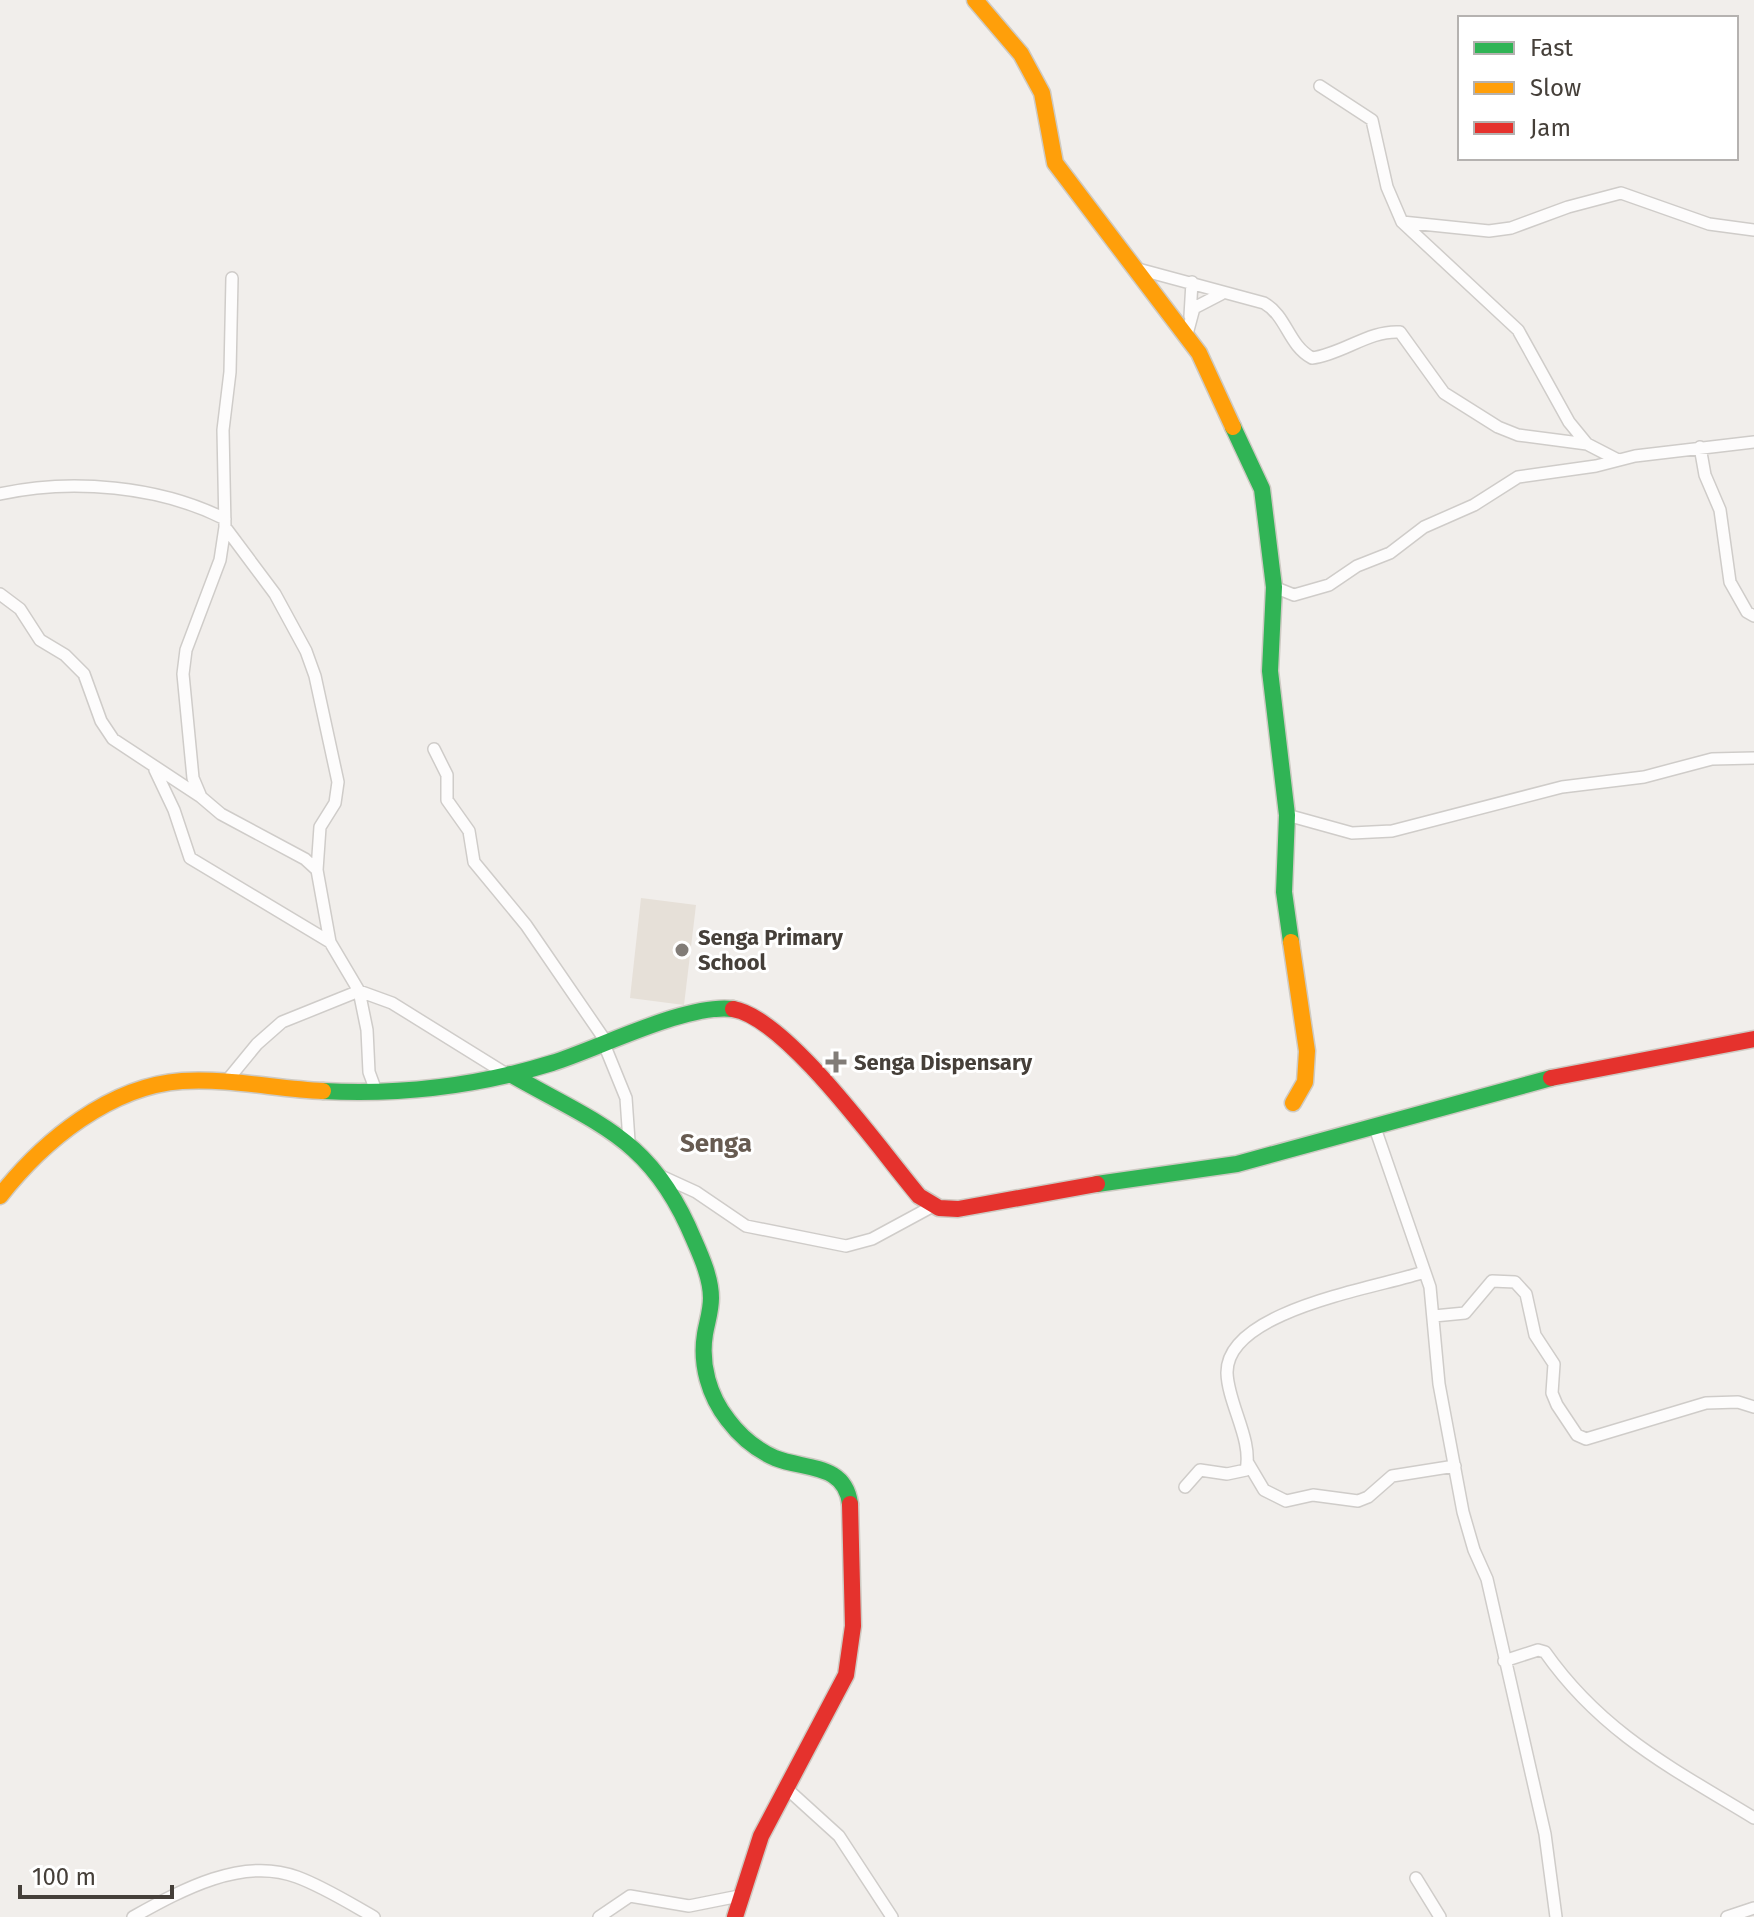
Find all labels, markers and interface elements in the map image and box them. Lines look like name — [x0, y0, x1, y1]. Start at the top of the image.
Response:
legend — [1458, 16, 1738, 160]
text: Fast — [1530, 34, 1573, 62]
text: Slow — [1530, 74, 1581, 102]
text: Jam — [1530, 114, 1571, 142]
place label: Senga Primary School — [698, 924, 844, 976]
marker: Senga Primary School — [673, 941, 691, 959]
place label: Senga Dispensary — [854, 1049, 1033, 1076]
marker: Senga Dispensary — [825, 1051, 847, 1073]
district label: Senga — [680, 1128, 752, 1159]
scale bar — [20, 1849, 172, 1899]
text: 100 m — [32, 1863, 96, 1891]

